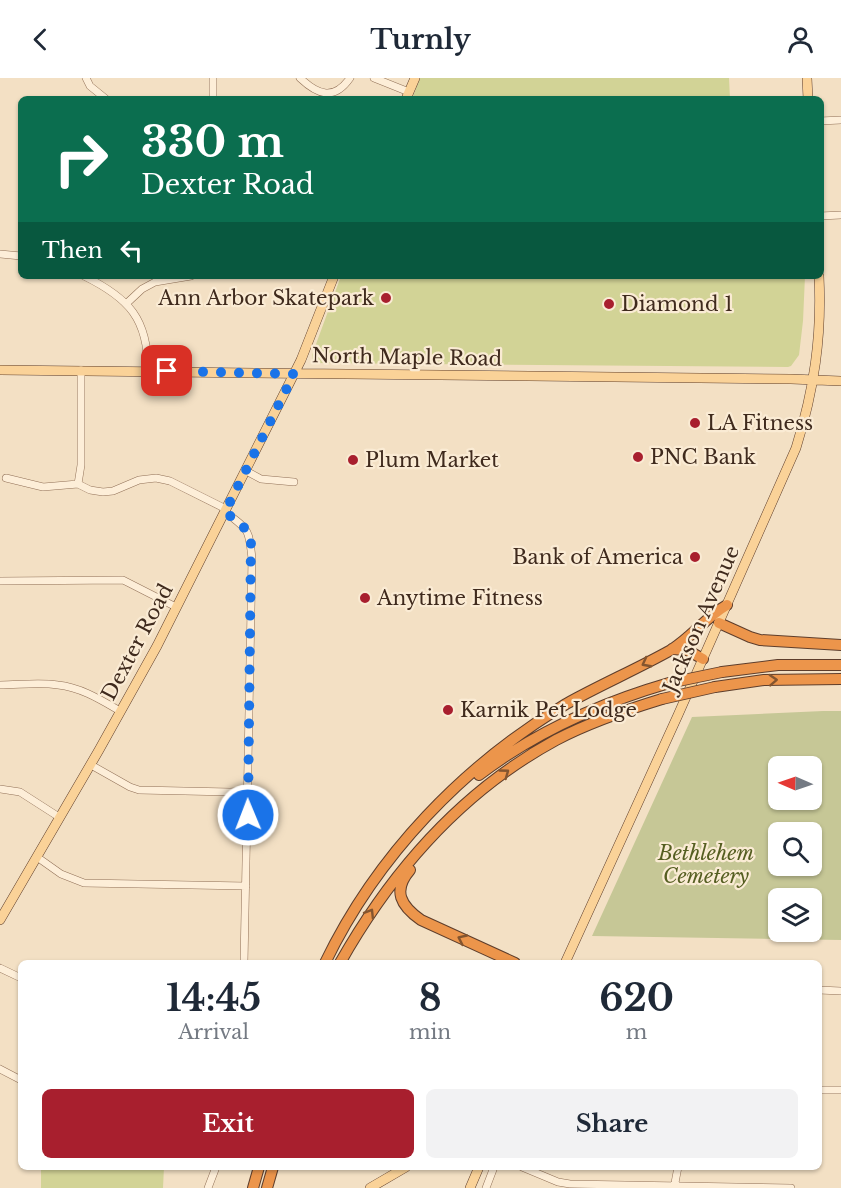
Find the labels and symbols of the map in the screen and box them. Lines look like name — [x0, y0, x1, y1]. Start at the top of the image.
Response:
place label: Ann Arbor Skatepark — [157, 286, 375, 310]
marker: Ann Arbor Skatepark — [379, 291, 393, 305]
place label: Diamond 1 — [621, 292, 733, 316]
marker: Diamond 1 — [602, 297, 616, 311]
street label: North Maple Road — [312, 343, 502, 371]
pin — [141, 345, 192, 396]
place label: LA Fitness — [707, 411, 813, 435]
marker: LA Fitness — [688, 416, 702, 430]
place label: PNC Bank — [650, 445, 757, 469]
place label: Plum Market — [365, 448, 499, 472]
marker: PNC Bank — [631, 450, 645, 464]
marker: Plum Market — [346, 453, 360, 467]
street label: Jackson Avenue — [657, 542, 744, 699]
place label: Bank of America — [512, 545, 684, 569]
marker: Bank of America — [688, 550, 702, 564]
street label: Dexter Road — [96, 580, 178, 704]
place label: Anytime Fitness — [376, 586, 543, 610]
marker: Anytime Fitness — [358, 591, 372, 605]
one-way arrow — [642, 656, 653, 667]
one-way arrow — [769, 673, 778, 686]
place label: Karnik Pet Lodge — [460, 698, 637, 722]
marker: Karnik Pet Lodge — [441, 703, 455, 717]
north arrow — [768, 756, 822, 810]
one-way arrow — [498, 769, 509, 780]
position arrow — [216, 783, 280, 847]
park label: Bethlehem Cemetery — [657, 841, 754, 888]
one-way arrow — [363, 909, 375, 919]
one-way arrow — [457, 934, 468, 946]

